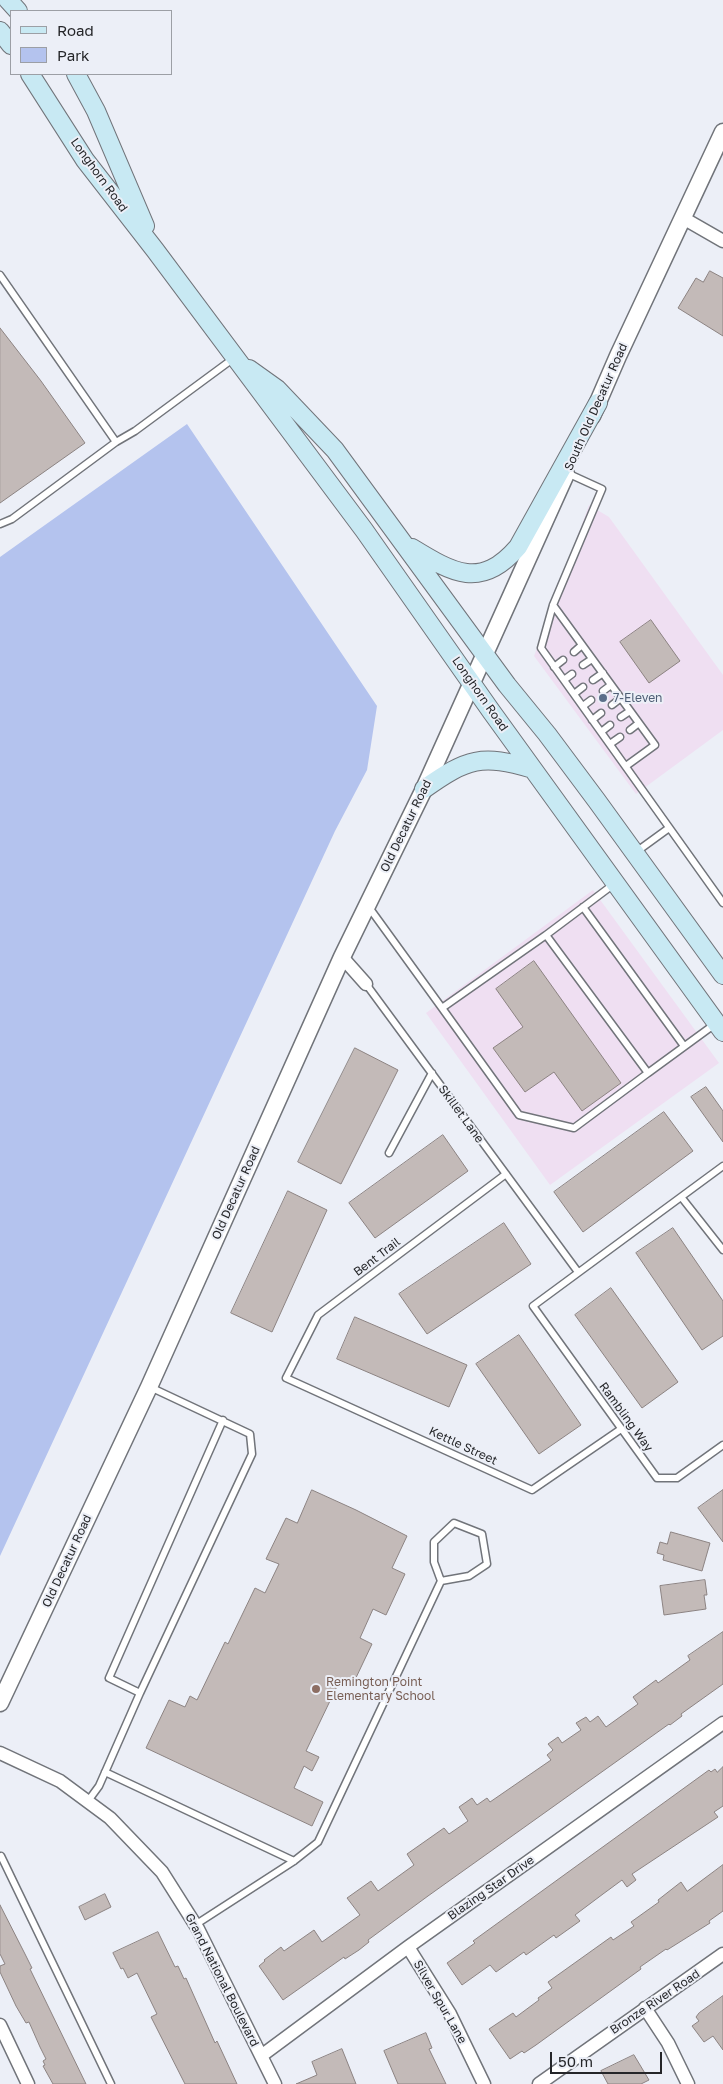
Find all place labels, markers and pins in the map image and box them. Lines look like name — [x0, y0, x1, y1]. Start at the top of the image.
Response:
place label: 7-Eleven — [613, 691, 662, 705]
marker: 7-Eleven — [597, 692, 609, 704]
place label: Remington Point Elementary School — [326, 1675, 435, 1703]
marker: Remington Point Elementary School — [310, 1683, 322, 1695]

